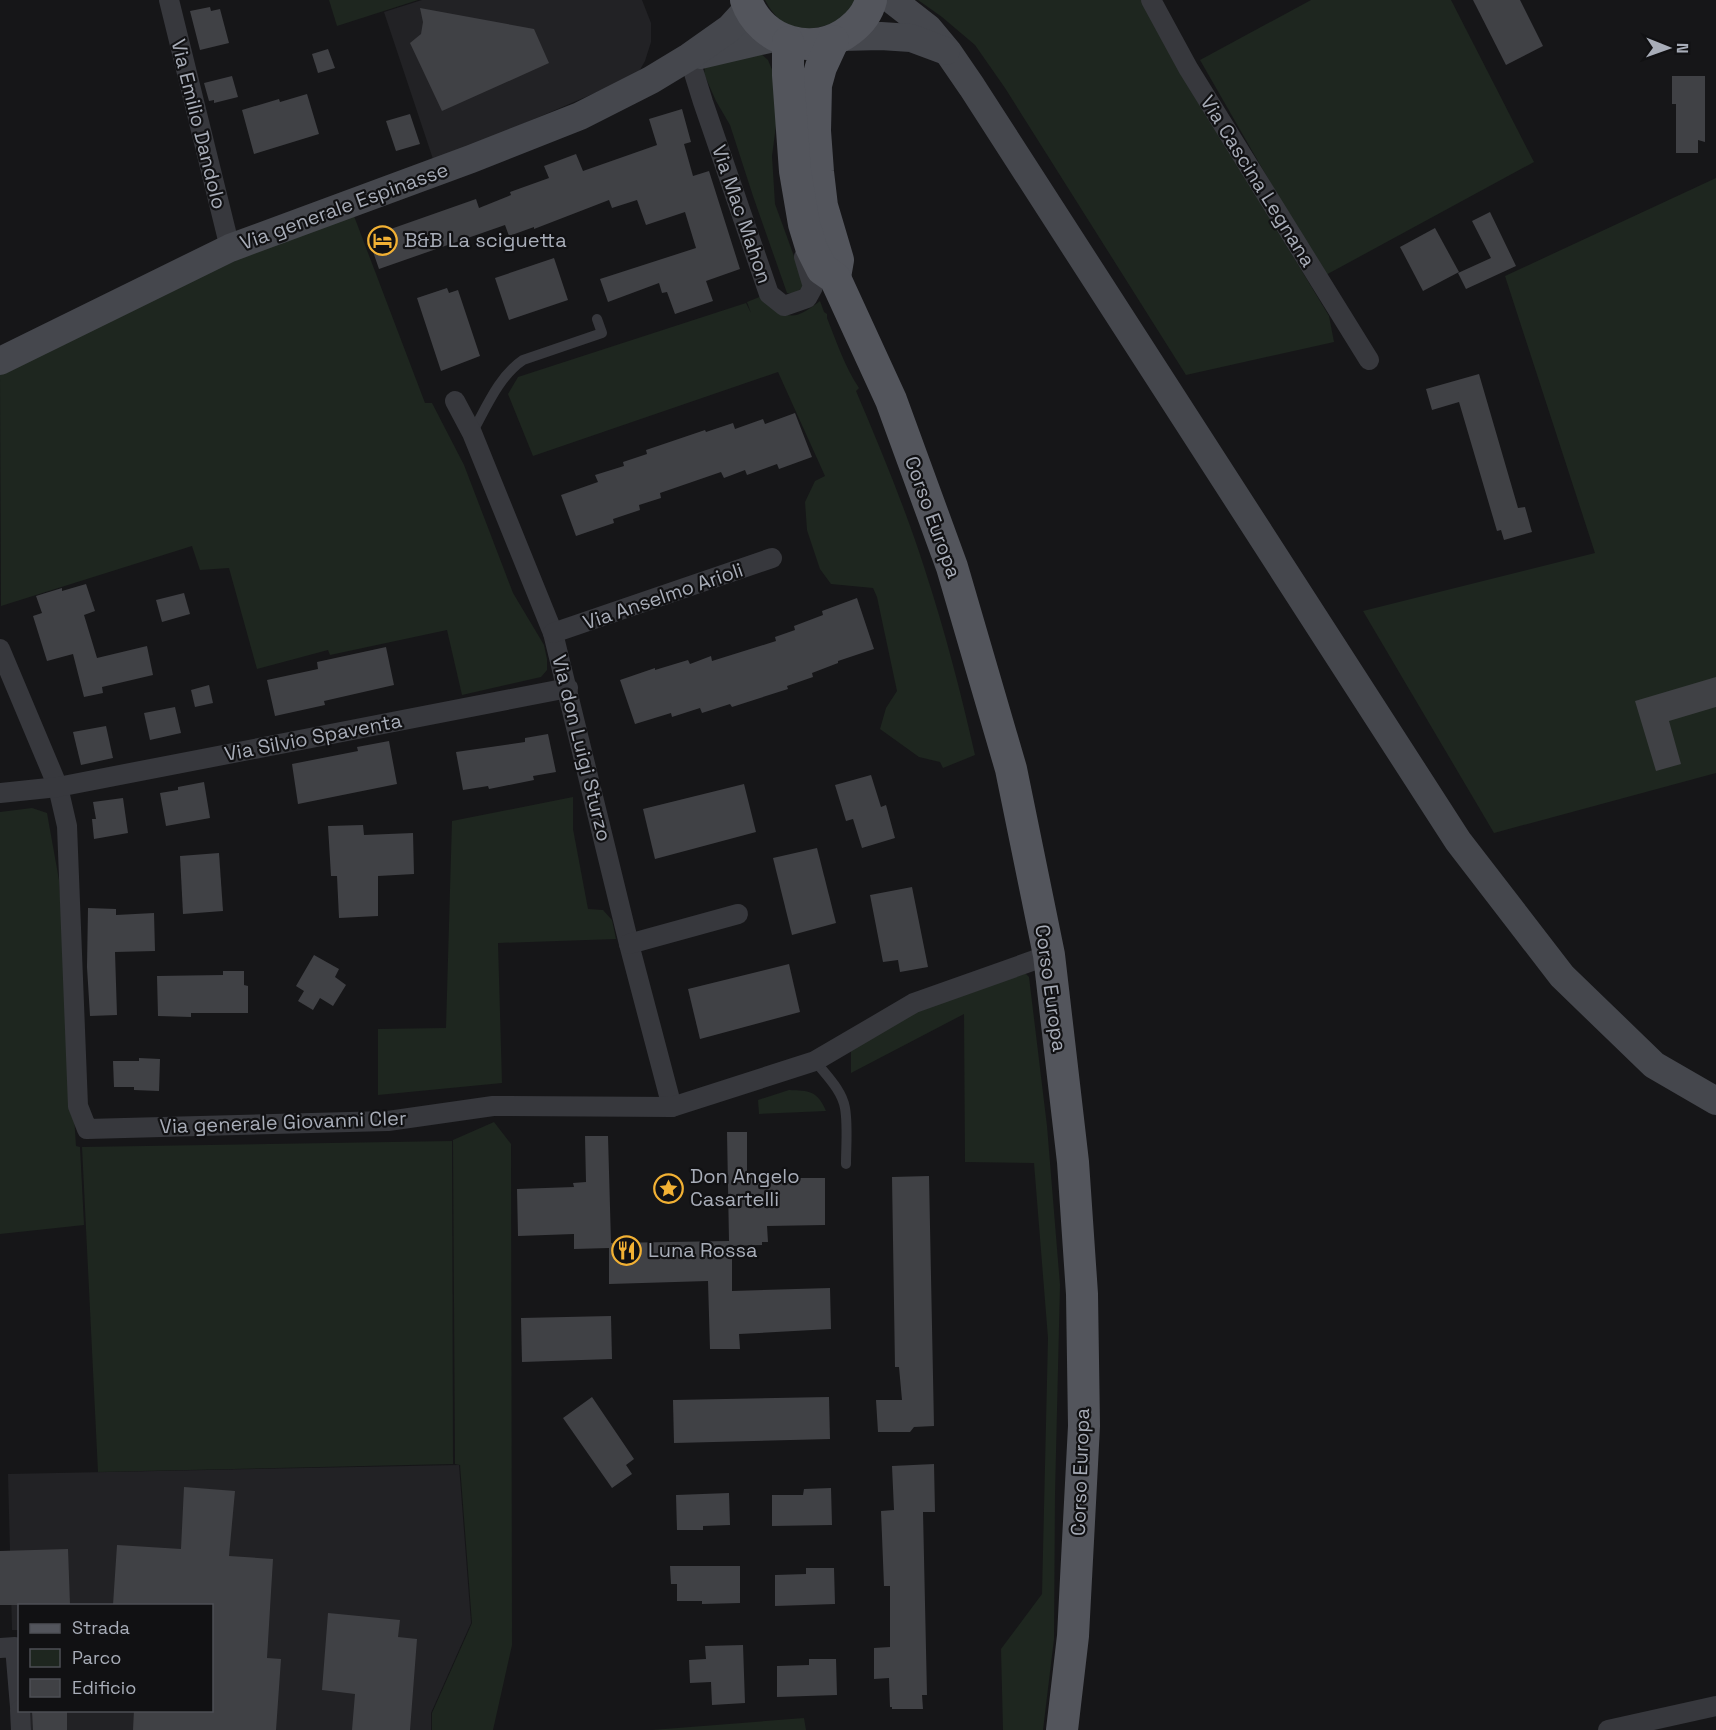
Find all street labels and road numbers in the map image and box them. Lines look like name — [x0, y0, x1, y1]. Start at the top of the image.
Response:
street label: Via Emilio Dandolo — [165, 36, 233, 212]
street label: Via Cascina Legnana — [1195, 90, 1321, 272]
street label: Via Mac Mahon — [706, 141, 778, 287]
street label: Via generale Espinasse — [236, 156, 452, 256]
street label: Corso Europa — [899, 452, 967, 582]
street label: Via Anselmo Arioli — [580, 556, 746, 636]
street label: Via don Luigi Sturzo — [546, 652, 618, 844]
street label: Via Silvio Spaventa — [222, 707, 404, 767]
street label: Corso Europa — [1029, 923, 1073, 1053]
street label: Via generale Giovanni Cler — [159, 1105, 407, 1139]
street label: Corso Europa — [1065, 1408, 1095, 1536]

